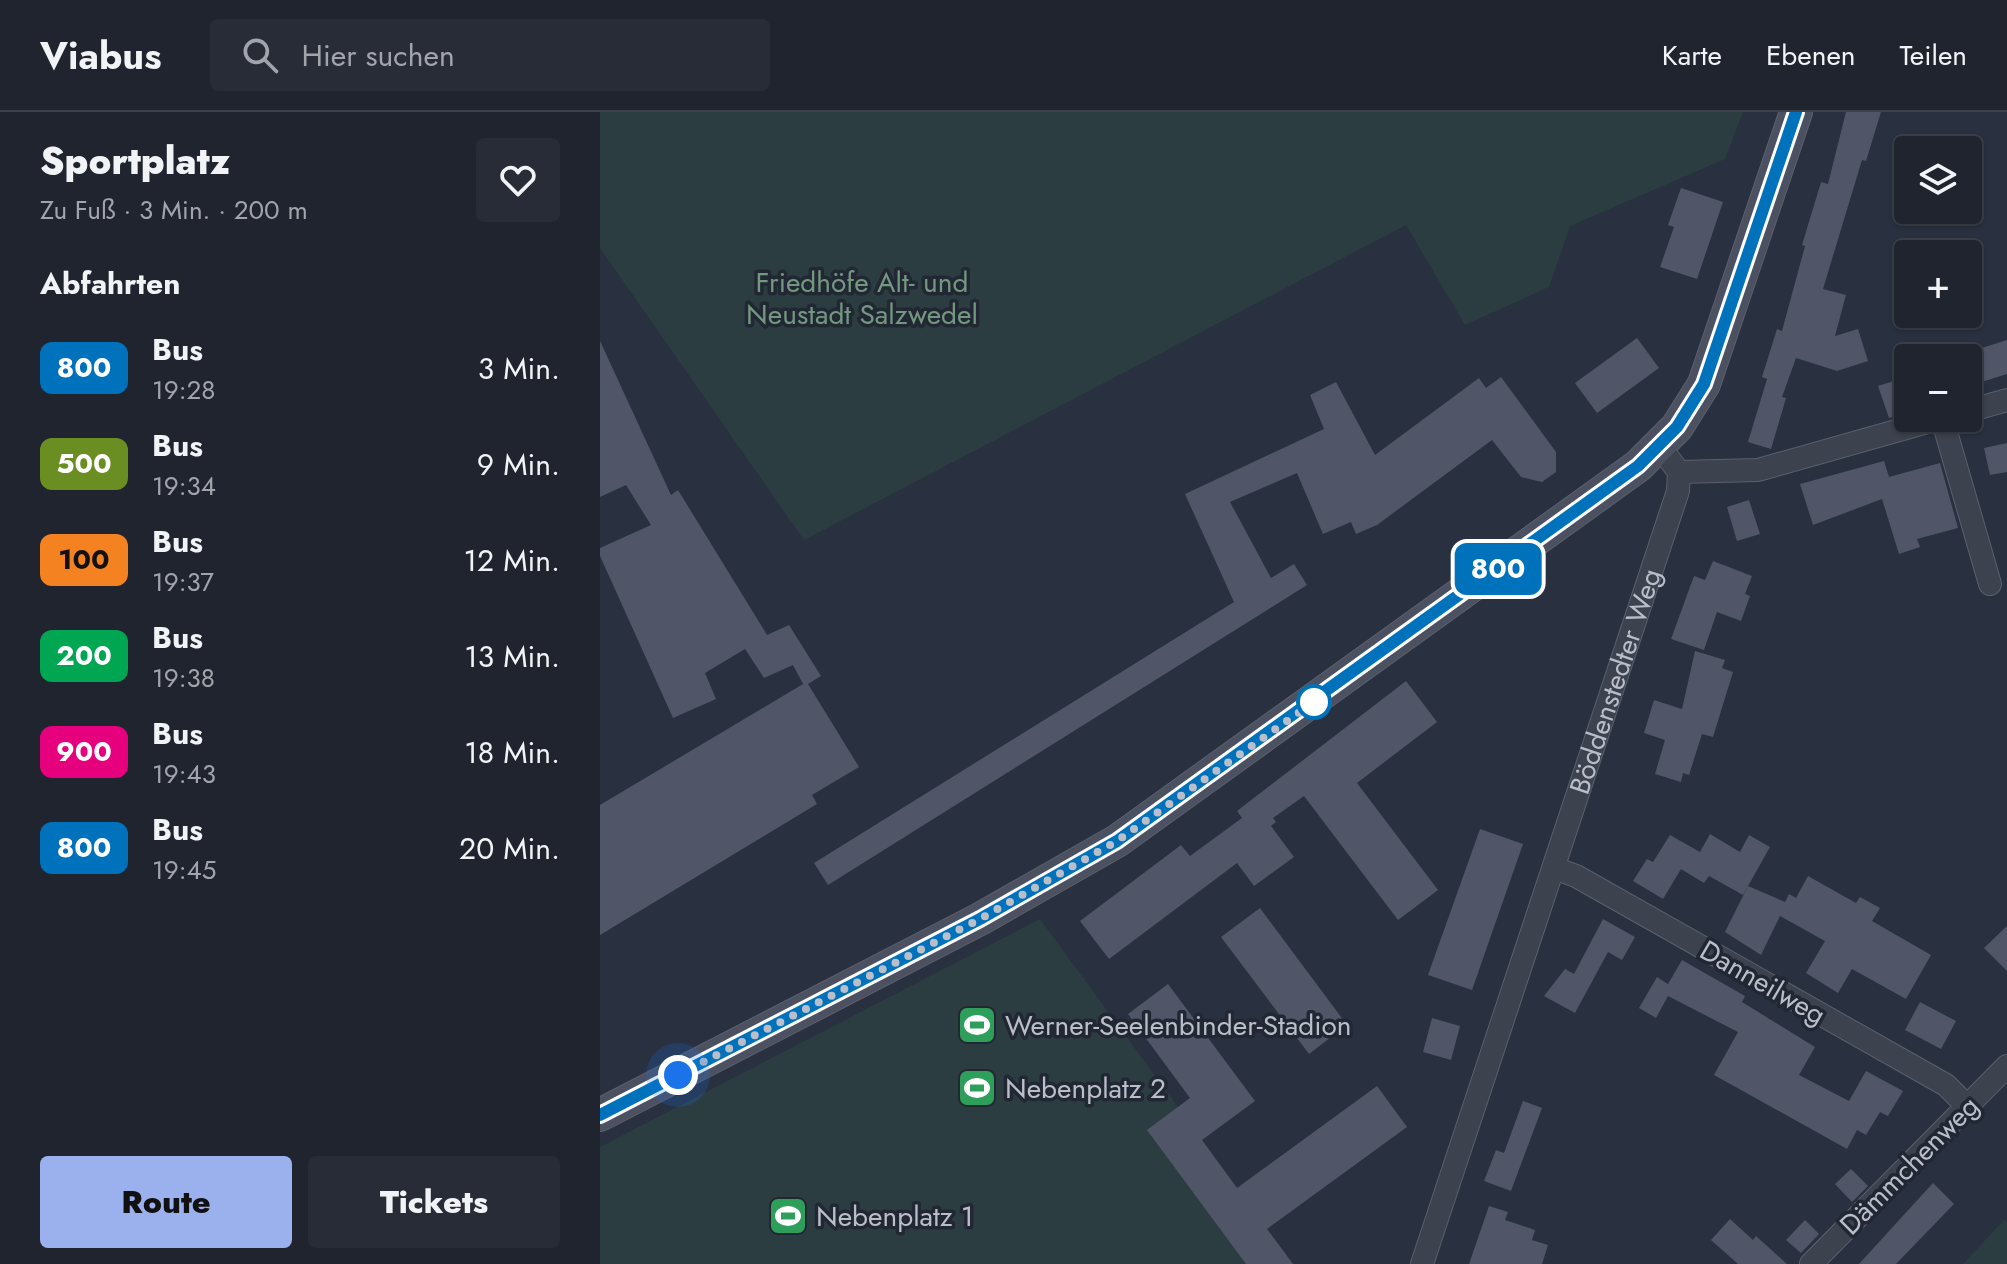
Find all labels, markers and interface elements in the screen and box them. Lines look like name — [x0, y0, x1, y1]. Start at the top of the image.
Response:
search box — [210, 19, 770, 91]
text: Viabus — [40, 28, 162, 83]
icon: search — [238, 33, 282, 77]
text: Hier suchen — [302, 34, 455, 77]
text: Karte — [1662, 35, 1722, 76]
text: Ebenen — [1766, 35, 1856, 76]
text: Teilen — [1900, 35, 1967, 76]
text: Sportplatz — [40, 133, 230, 188]
map controls — [1894, 136, 1982, 432]
button: layers — [1894, 136, 1982, 224]
button: heart — [476, 138, 560, 222]
text: Zu Fuß · 3 Min. · 200 m — [40, 191, 308, 229]
button: + — [1894, 240, 1982, 328]
text: Abfahrten — [40, 262, 180, 305]
park label: Friedhöfe Alt- und Neustadt Salzwedel — [746, 262, 978, 335]
text: Bus — [152, 328, 203, 371]
button: − — [1894, 344, 1982, 432]
text: 800 — [57, 347, 111, 388]
text: 3 Min. — [478, 347, 560, 390]
text: 19:28 — [152, 371, 215, 409]
text: Bus — [152, 424, 203, 467]
text: 500 — [56, 443, 112, 484]
text: 9 Min. — [477, 443, 560, 486]
text: 19:34 — [152, 467, 216, 505]
text: Bus — [152, 520, 203, 563]
text: 100 — [58, 539, 110, 580]
text: 12 Min. — [464, 539, 560, 582]
line badge: 800 — [1452, 543, 1544, 595]
text: 800 — [1471, 548, 1525, 589]
text: 19:37 — [152, 563, 214, 601]
street label: Böddenstedter Weg — [1559, 563, 1672, 799]
text: Bus — [152, 616, 203, 659]
text: 200 — [56, 635, 112, 676]
text: 13 Min. — [464, 635, 560, 678]
text: 19:38 — [152, 659, 215, 697]
unlabelled marker — [1297, 685, 1331, 719]
text: Bus — [152, 712, 203, 755]
text: 900 — [56, 731, 112, 772]
text: 18 Min. — [464, 731, 560, 774]
text: 19:43 — [152, 755, 216, 793]
text: Bus — [152, 808, 203, 851]
text: 800 — [57, 827, 111, 868]
text: 20 Min. — [459, 827, 560, 870]
text: 19:45 — [152, 851, 216, 889]
street label: Danneilweg — [1692, 930, 1833, 1035]
sports icon: Werner-Seelenbinder-Stadion — [956, 1004, 998, 1046]
place label: Werner-Seelenbinder-Stadion — [1005, 1005, 1351, 1046]
your location — [658, 1055, 698, 1095]
sports icon: Nebenplatz 2 — [956, 1067, 998, 1109]
place label: Nebenplatz 2 — [1005, 1068, 1166, 1109]
street label: Dämmchenweg — [1830, 1086, 1988, 1244]
button: Route — [40, 1156, 292, 1248]
button: Tickets — [308, 1156, 560, 1248]
sports icon: Nebenplatz 1 — [767, 1195, 809, 1237]
place label: Nebenplatz 1 — [816, 1196, 974, 1237]

